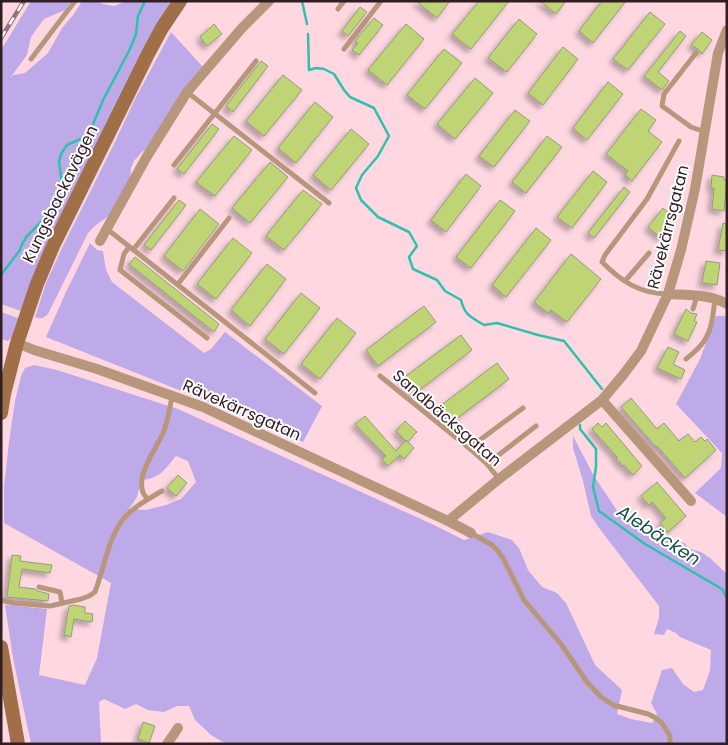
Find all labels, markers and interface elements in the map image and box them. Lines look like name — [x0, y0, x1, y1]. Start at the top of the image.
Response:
street label: Kungsbackavägen — [17, 121, 103, 267]
street label: Rävekärrsgatan — [641, 162, 695, 292]
street label: Sandbäcksgatan — [387, 364, 507, 472]
street label: Rävekärrsgatan — [179, 374, 305, 446]
water label: Alebäcken — [612, 498, 706, 571]

